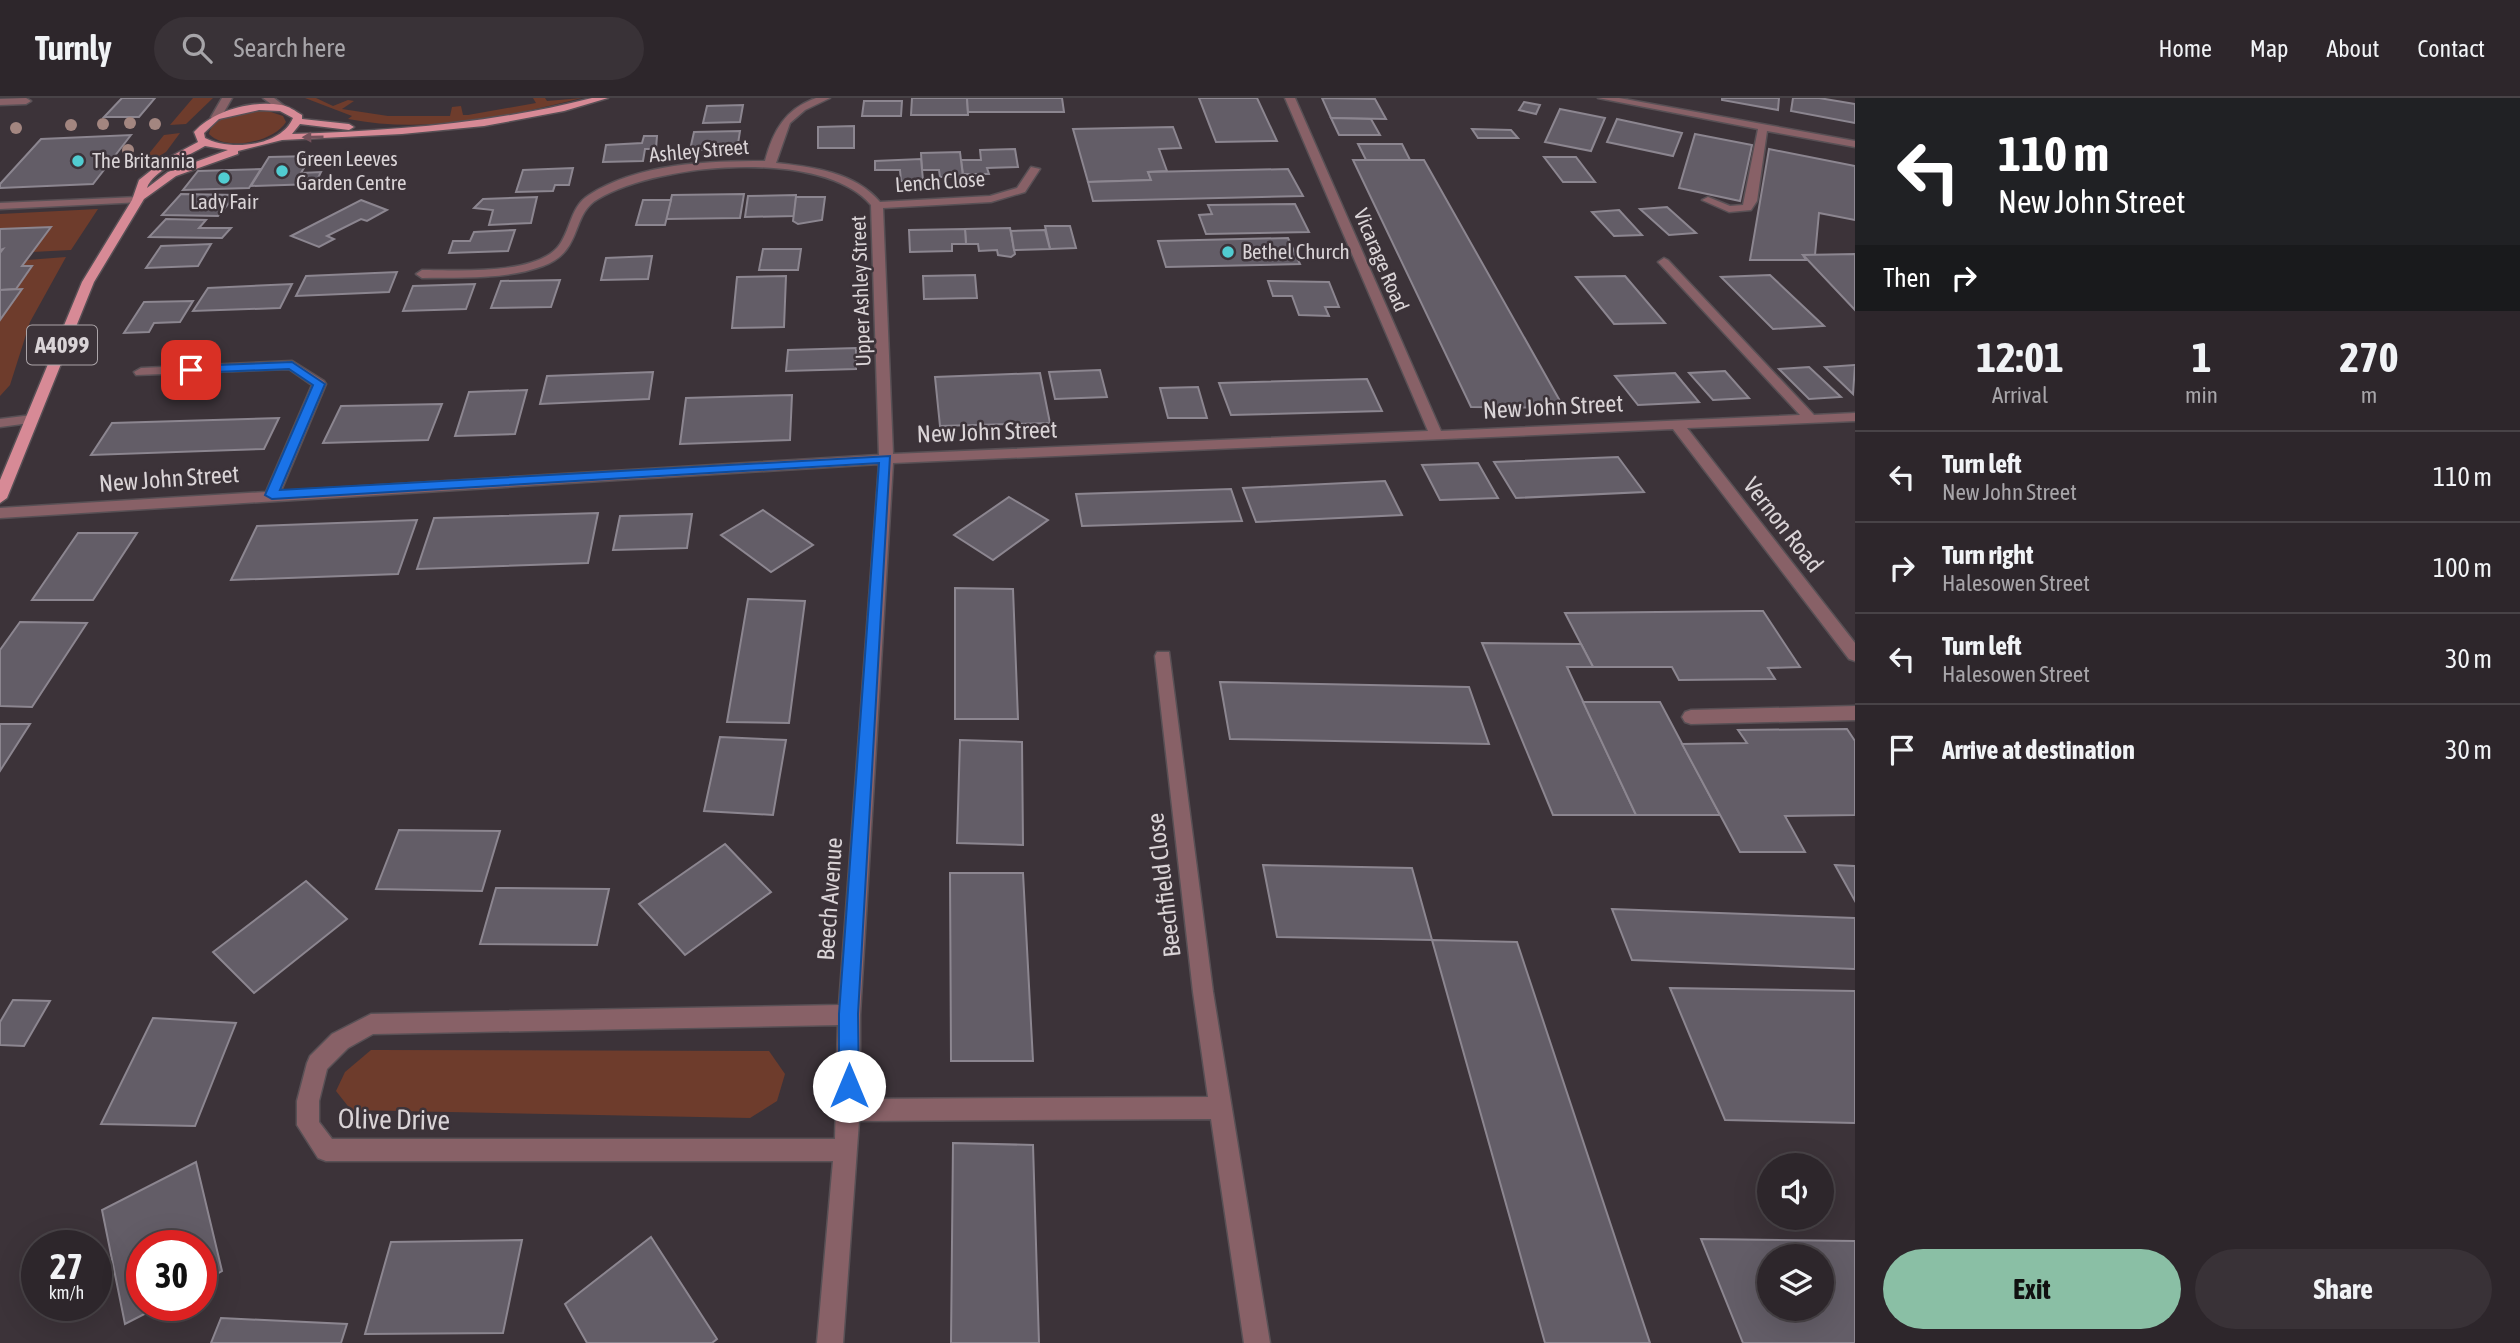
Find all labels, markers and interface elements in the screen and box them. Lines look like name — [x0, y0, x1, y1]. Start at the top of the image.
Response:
search box — [154, 17, 644, 80]
text: Turnly — [35, 29, 112, 67]
icon: search — [178, 29, 216, 67]
text: Search here — [234, 33, 346, 63]
text: Home — [2158, 35, 2212, 62]
text: Map — [2250, 35, 2288, 62]
text: About — [2326, 35, 2379, 62]
text: Contact — [2417, 35, 2485, 62]
text: 110 m — [1998, 125, 2109, 181]
icon: left — [1883, 126, 1974, 217]
one-way arrow — [302, 131, 324, 143]
street label: Ashley Street — [648, 134, 750, 166]
place label: Green Leeves Garden Centre — [296, 146, 407, 194]
place label: The Britannia — [92, 148, 195, 172]
marker: The Britannia — [70, 153, 86, 169]
marker: Green Leeves Garden Centre — [274, 163, 290, 179]
street label: Lench Close — [894, 166, 986, 196]
marker: Lady Fair — [216, 170, 232, 186]
text: New John Street — [1998, 183, 2186, 220]
place label: Lady Fair — [190, 189, 259, 213]
street label: Vicarage Road — [1350, 205, 1414, 315]
street label: Upper Ashley Street — [845, 215, 875, 367]
place label: Bethel Church — [1242, 239, 1350, 263]
marker: Bethel Church — [1220, 244, 1236, 260]
icon: right — [1945, 259, 1983, 297]
text: Then — [1883, 263, 1931, 293]
road number: A4099 — [27, 326, 97, 364]
text: 12:01 — [1976, 333, 2064, 381]
text: 1 — [2192, 333, 2211, 381]
text: 270 — [2339, 333, 2399, 381]
pin — [161, 340, 221, 400]
icon: arrive — [172, 351, 210, 389]
text: Arrival — [1992, 382, 2048, 408]
text: min — [2185, 382, 2218, 408]
text: m — [2361, 382, 2377, 408]
street label: New John Street — [1482, 389, 1624, 424]
street label: New John Street — [916, 416, 1058, 447]
text: Turn left — [1942, 449, 2022, 479]
icon: left — [1883, 458, 1921, 496]
street label: New John Street — [98, 460, 240, 497]
text: 110 m — [2433, 462, 2492, 492]
street label: Vernon Road — [1738, 472, 1829, 577]
text: New John Street — [1942, 479, 2077, 505]
text: Turn right — [1942, 540, 2033, 570]
icon: right — [1883, 549, 1921, 587]
text: 100 m — [2433, 553, 2492, 583]
text: Halesowen Street — [1942, 570, 2090, 596]
text: Turn left — [1942, 631, 2022, 661]
icon: left — [1883, 640, 1921, 678]
text: 30 m — [2445, 644, 2492, 674]
text: Halesowen Street — [1942, 661, 2090, 687]
icon: arrive — [1883, 731, 1921, 769]
text: Arrive at destination — [1942, 735, 2135, 765]
text: 30 m — [2445, 735, 2492, 765]
street label: Beechfield Close — [1141, 812, 1186, 959]
street label: Beech Avenue — [812, 837, 847, 961]
position arrow — [812, 1049, 886, 1123]
street label: Olive Drive — [338, 1102, 450, 1136]
map controls — [1757, 1153, 1834, 1321]
button: sound — [1757, 1153, 1834, 1230]
speed limit sign: 30 — [126, 1230, 217, 1321]
button: layers — [1757, 1244, 1834, 1321]
text: 27 — [50, 1246, 83, 1286]
button: Exit — [1883, 1249, 2181, 1329]
button: Share — [2195, 1249, 2492, 1329]
text: km/h — [49, 1282, 84, 1303]

